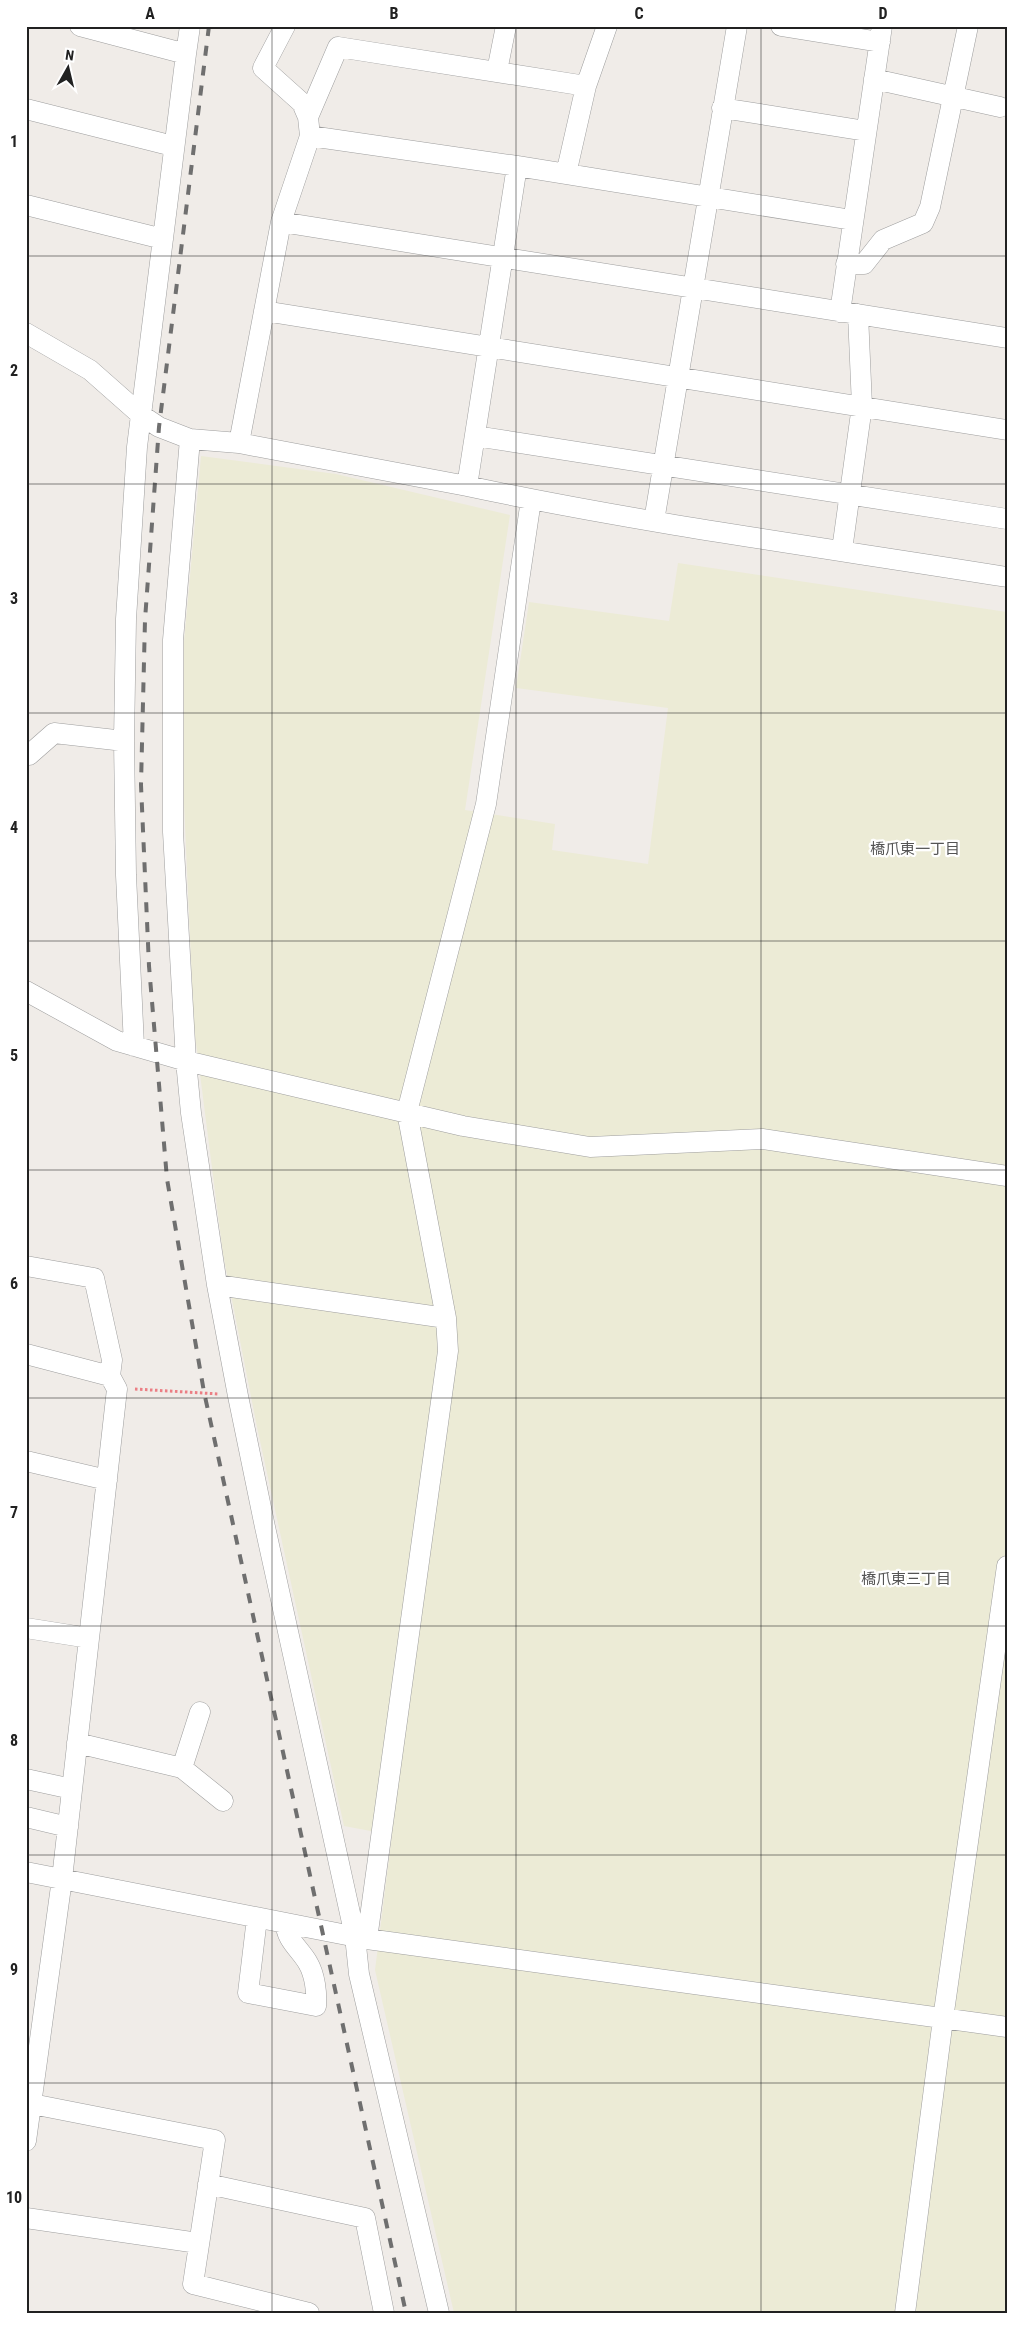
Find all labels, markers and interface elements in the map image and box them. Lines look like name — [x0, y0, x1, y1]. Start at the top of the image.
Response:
text: A — [145, 4, 155, 23]
text: B — [390, 4, 399, 23]
text: C — [634, 4, 644, 23]
text: D — [878, 4, 888, 23]
north arrow — [42, 42, 92, 92]
text: N — [64, 47, 75, 64]
text: 1 — [10, 132, 18, 151]
text: 2 — [10, 361, 18, 380]
text: 3 — [10, 589, 18, 608]
text: 4 — [10, 818, 18, 837]
district label: 橋爪東一丁目 — [870, 840, 960, 858]
text: 5 — [10, 1046, 18, 1065]
text: 6 — [10, 1274, 18, 1293]
text: 7 — [10, 1503, 18, 1522]
district label: 橋爪東三丁目 — [861, 1570, 951, 1588]
text: 8 — [10, 1731, 18, 1750]
text: 9 — [10, 1960, 18, 1979]
text: 10 — [6, 2188, 22, 2207]

